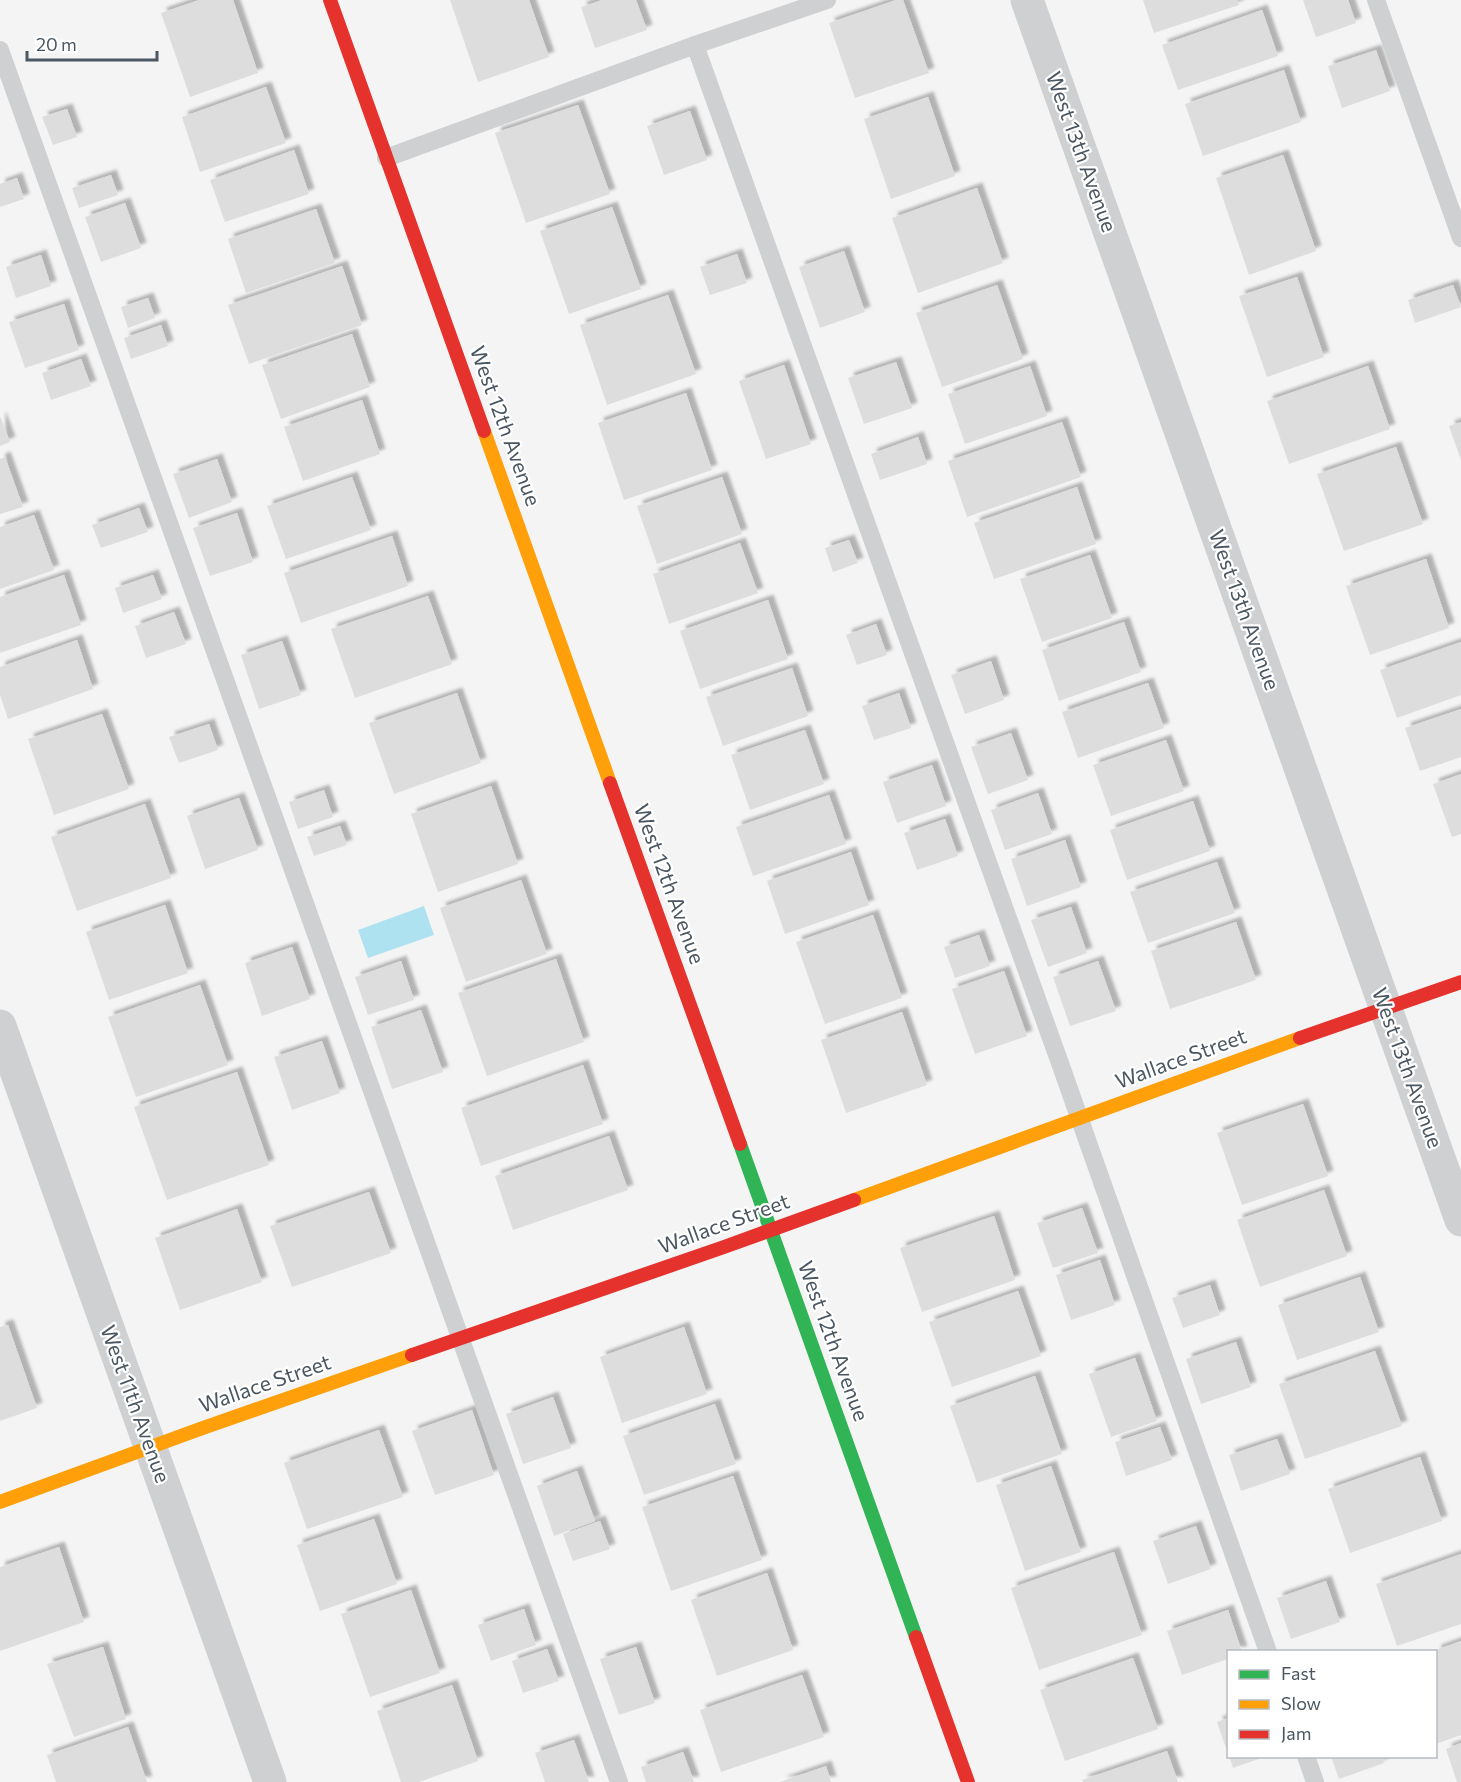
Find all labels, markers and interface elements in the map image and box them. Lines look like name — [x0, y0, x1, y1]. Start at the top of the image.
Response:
scale bar — [27, 24, 158, 62]
text: 20 m — [36, 33, 77, 55]
street label: West 13th Avenue — [1042, 68, 1123, 235]
street label: West 12th Avenue — [466, 342, 547, 509]
street label: West 13th Avenue — [1205, 526, 1286, 693]
street label: West 12th Avenue — [630, 800, 711, 967]
street label: West 13th Avenue — [1368, 984, 1449, 1151]
street label: Wallace Street — [1111, 1022, 1250, 1093]
street label: Wallace Street — [654, 1187, 793, 1258]
street label: West 12th Avenue — [794, 1257, 875, 1424]
street label: West 11th Avenue — [96, 1321, 177, 1486]
street label: Wallace Street — [195, 1348, 334, 1417]
legend — [1227, 1650, 1437, 1758]
text: Fast — [1281, 1662, 1316, 1684]
text: Slow — [1281, 1692, 1321, 1714]
text: Jam — [1281, 1722, 1311, 1744]

